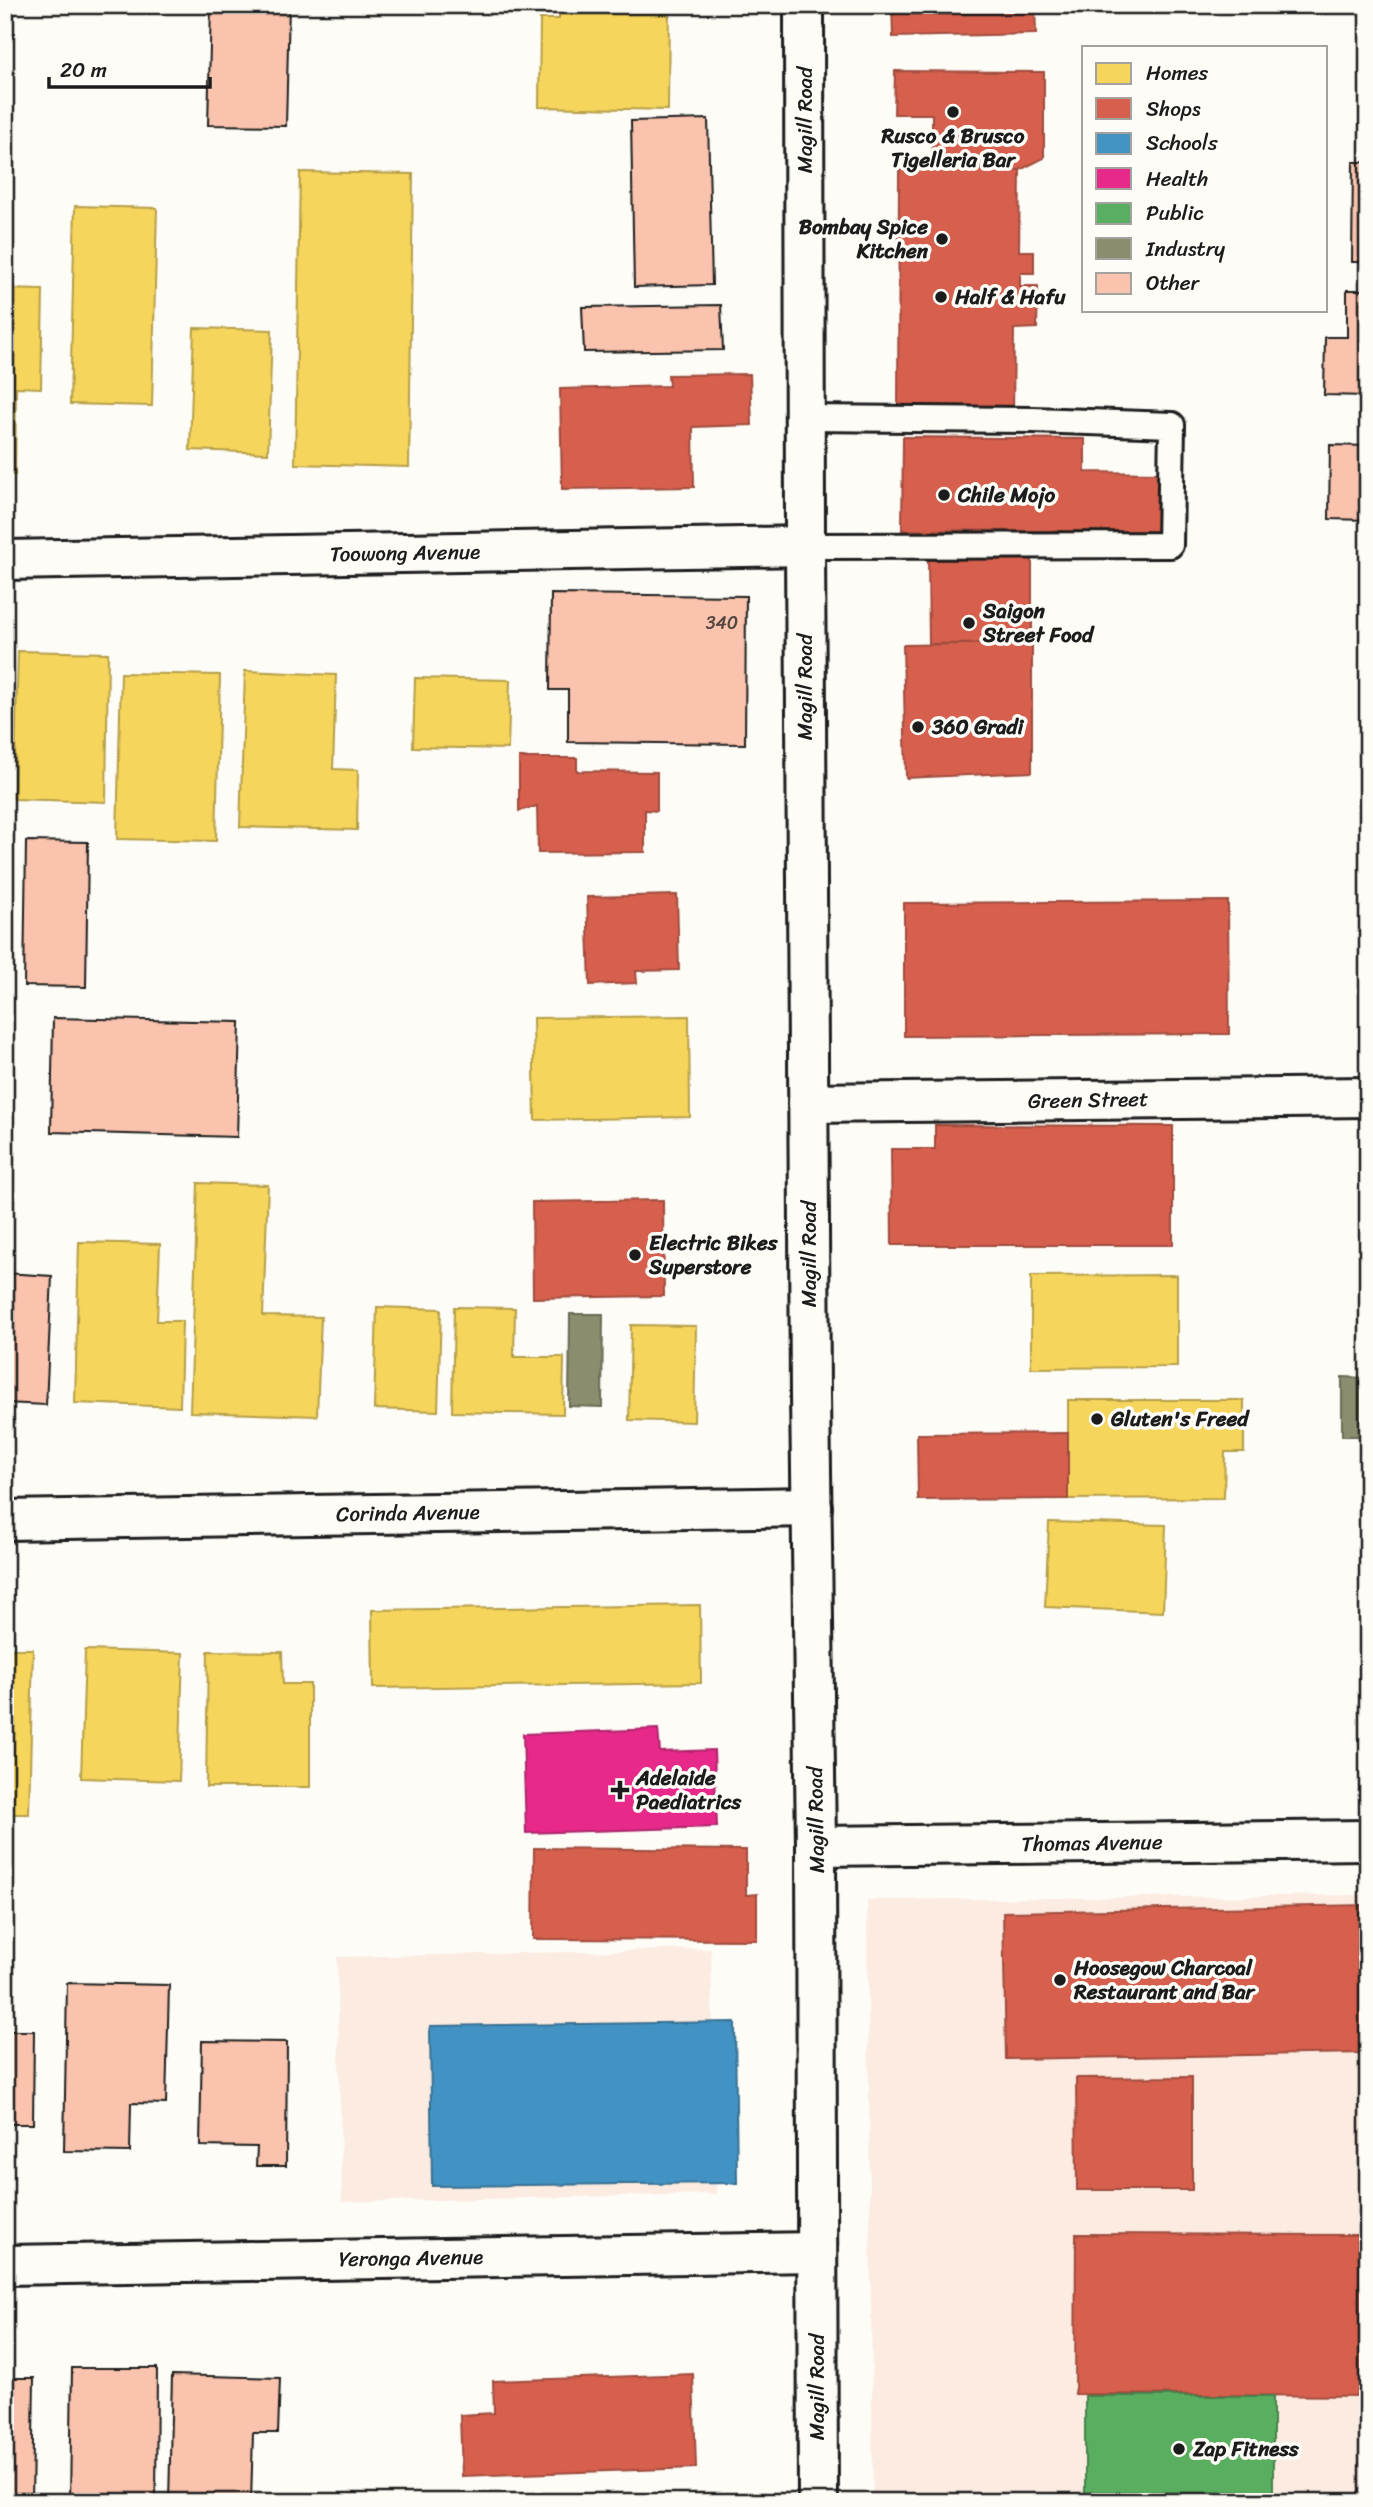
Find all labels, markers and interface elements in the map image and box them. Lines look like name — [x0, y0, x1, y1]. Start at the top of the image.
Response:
scale bar — [49, 46, 210, 90]
legend — [1082, 46, 1328, 312]
text: 20 m — [60, 51, 107, 89]
text: Homes — [1146, 54, 1208, 92]
street label: Magill Road — [786, 65, 824, 173]
text: Shops — [1146, 90, 1201, 128]
marker: Rusco & Brusco Tigelleria Bar — [945, 104, 961, 120]
place label: Rusco & Brusco Tigelleria Bar — [881, 117, 1025, 179]
text: Schools — [1146, 124, 1218, 162]
text: Health — [1146, 160, 1208, 198]
text: Public — [1146, 194, 1204, 232]
place label: Bombay Spice Kitchen — [799, 208, 929, 270]
text: Industry — [1145, 230, 1225, 268]
marker: Bombay Spice Kitchen — [934, 231, 950, 247]
text: Other — [1146, 264, 1201, 302]
place label: Half & Hafu — [954, 278, 1066, 316]
marker: Half & Hafu — [933, 289, 949, 305]
place label: Chile Mojo — [957, 476, 1056, 514]
marker: Chile Mojo — [936, 487, 952, 503]
street label: Toowong Avenue — [329, 533, 481, 573]
place label: Saigon Street Food — [982, 592, 1095, 654]
house number: 340 — [706, 607, 738, 639]
marker: Saigon Street Food — [961, 615, 977, 631]
street label: Magill Road — [786, 632, 824, 740]
place label: 360 Gradi — [931, 708, 1024, 746]
marker: 360 Gradi — [910, 719, 926, 735]
street label: Green Street — [1027, 1080, 1149, 1120]
street label: Magill Road — [790, 1199, 828, 1307]
place label: Electric Bikes Superstore — [648, 1224, 779, 1286]
marker: Electric Bikes Superstore — [627, 1247, 643, 1263]
place label: Gluten's Freed — [1110, 1400, 1250, 1438]
marker: Gluten's Freed — [1089, 1411, 1105, 1427]
street label: Corinda Avenue — [336, 1493, 480, 1533]
place label: Adelaide Paediatrics — [635, 1759, 742, 1821]
street label: Magill Road — [796, 1765, 836, 1873]
marker: Adelaide Paediatrics — [610, 1780, 630, 1800]
street label: Thomas Avenue — [1021, 1823, 1163, 1863]
place label: Hoosegow Charcoal Restaurant and Bar — [1073, 1949, 1257, 2011]
marker: Hoosegow Charcoal Restaurant and Bar — [1052, 1972, 1068, 1988]
street label: Yeronga Avenue — [338, 2238, 484, 2278]
street label: Magill Road — [798, 2332, 836, 2440]
place label: Zap Fitness — [1192, 2430, 1299, 2468]
marker: Zap Fitness — [1171, 2441, 1187, 2457]

